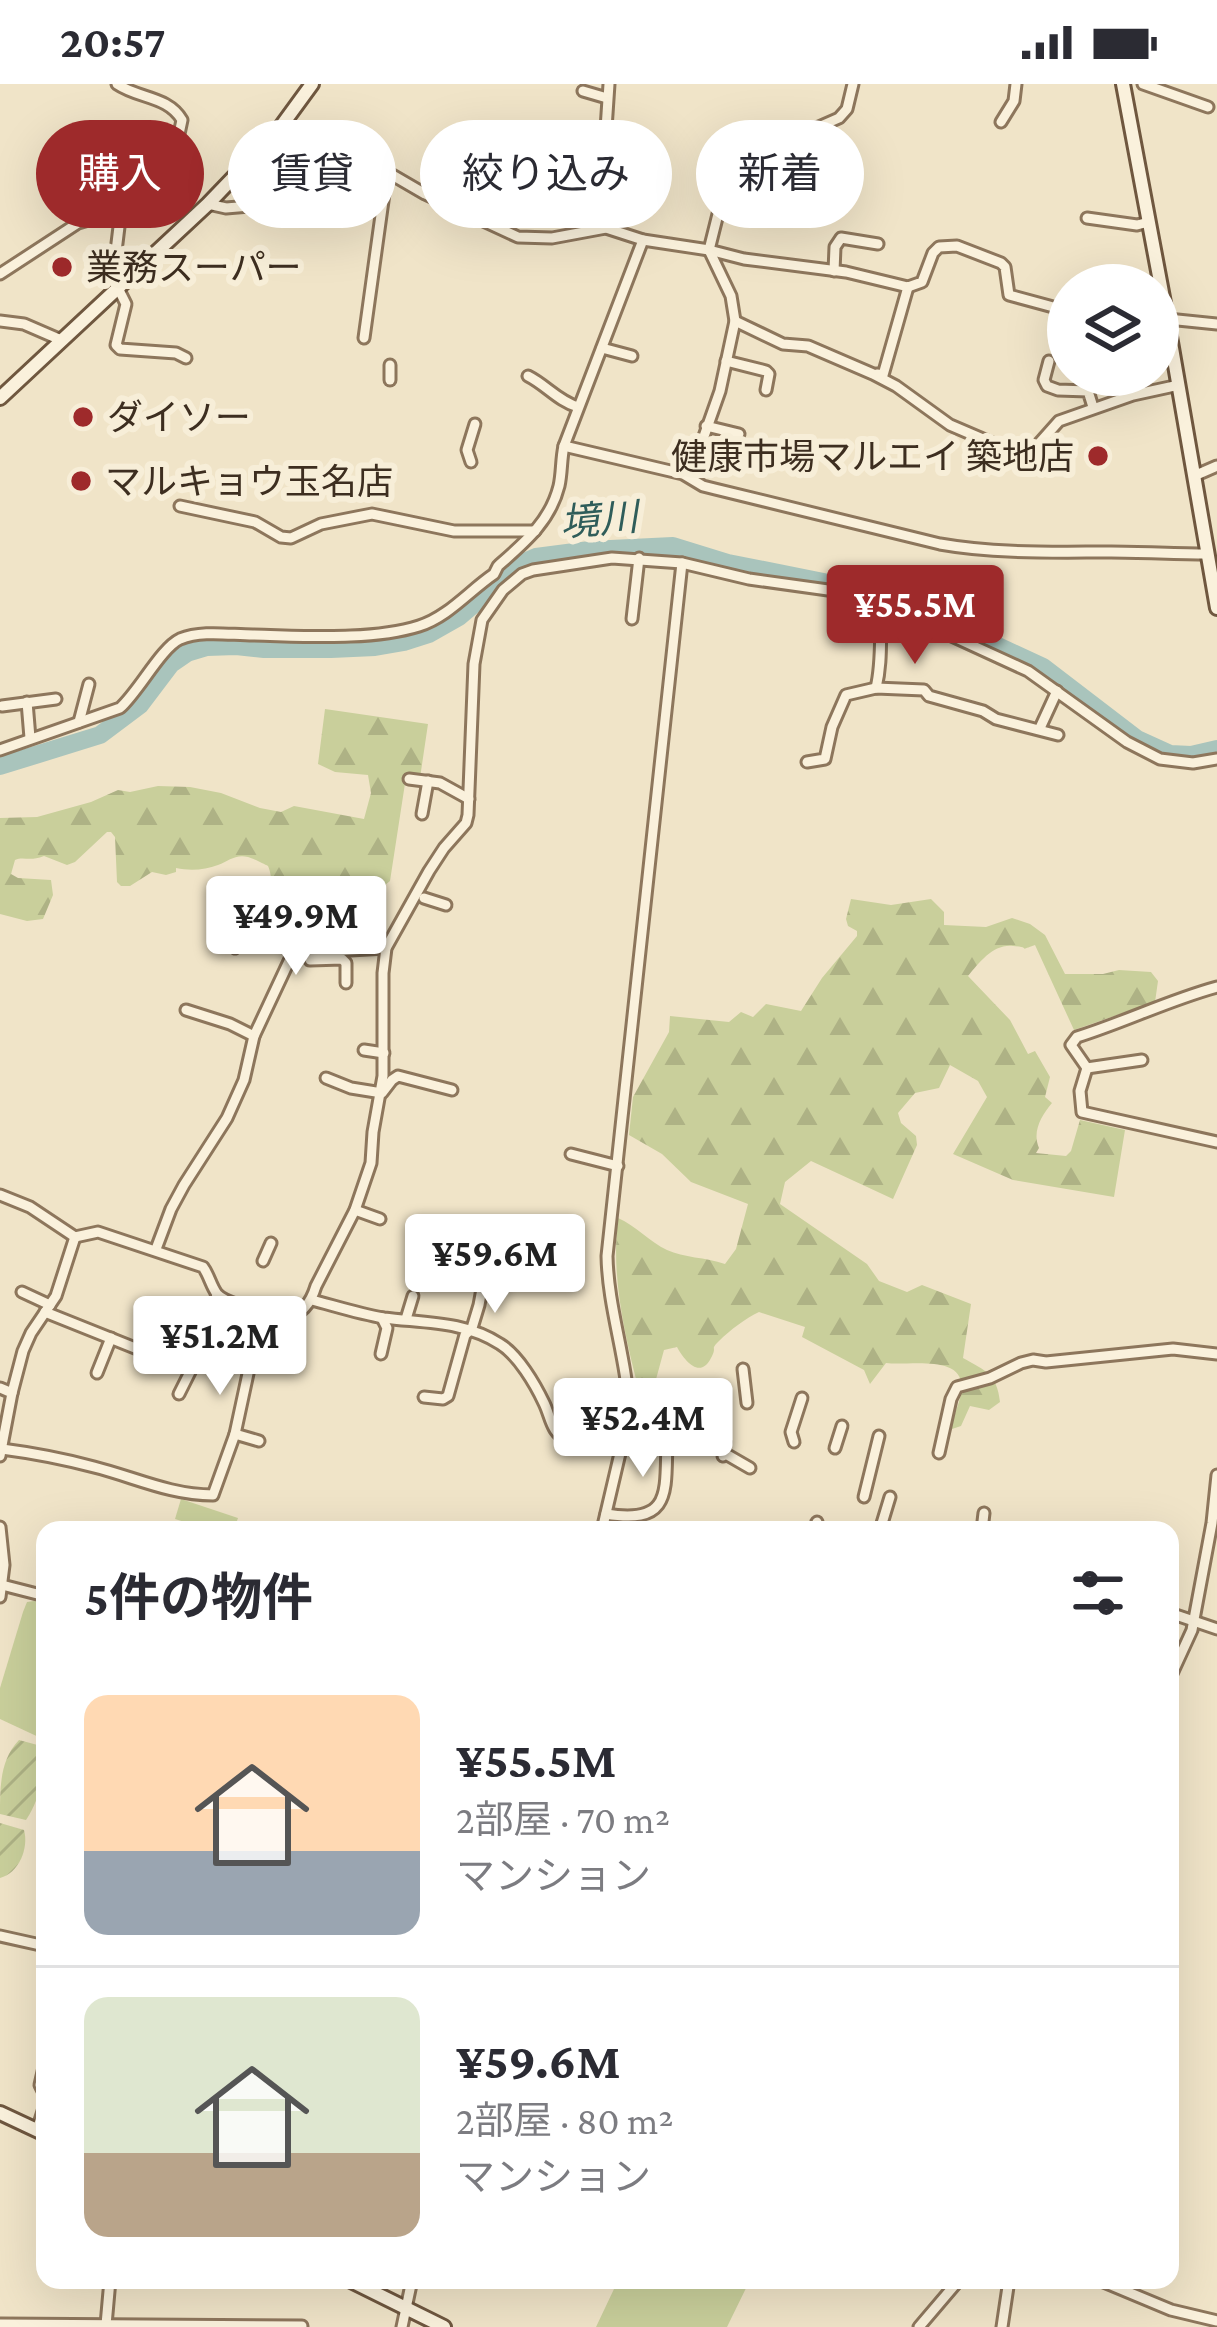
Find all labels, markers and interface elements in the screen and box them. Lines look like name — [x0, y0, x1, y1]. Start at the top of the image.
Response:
text: 20:57 — [60, 17, 166, 67]
chip: 購入 — [36, 120, 204, 228]
chip: 賃貸 — [228, 120, 396, 228]
chip: 絞り込み — [420, 120, 672, 228]
chip: 新着 — [696, 120, 864, 228]
place label: 業務スーパー — [86, 248, 302, 288]
marker: 業務スーパー — [49, 254, 75, 280]
map controls — [1047, 264, 1179, 396]
button: layers — [1047, 264, 1179, 396]
place label: ダイソー — [107, 398, 251, 438]
marker: ダイソー — [70, 404, 96, 430]
place label: 健康市場マルエイ 築地店 — [671, 437, 1074, 477]
marker: 健康市場マルエイ 築地店 — [1085, 443, 1111, 469]
place label: マルキョウ玉名店 — [105, 462, 393, 502]
marker: マルキョウ玉名店 — [68, 468, 94, 494]
water label: 境川 — [558, 494, 644, 544]
pin: ¥55.5M — [817, 565, 1013, 667]
text: ¥55.5M — [854, 582, 976, 625]
pin: ¥49.9M — [198, 876, 394, 978]
text: ¥49.9M — [233, 893, 359, 936]
pin: ¥59.6M — [397, 1214, 593, 1316]
text: ¥59.6M — [432, 1231, 558, 1274]
pin: ¥51.2M — [122, 1296, 318, 1398]
text: ¥51.2M — [160, 1313, 280, 1356]
pin: ¥52.4M — [545, 1378, 741, 1480]
text: ¥52.4M — [581, 1395, 705, 1438]
icon: filters — [1065, 1560, 1131, 1626]
text: 5件の物件 — [84, 1569, 313, 1626]
text: ¥55.5M — [456, 1731, 616, 1788]
icon: home — [180, 1743, 324, 1887]
text: 2部屋 · 70 m² — [456, 1798, 670, 1841]
text: マンション — [456, 1854, 651, 1897]
text: ¥59.6M — [456, 2032, 621, 2089]
icon: home — [180, 2045, 324, 2189]
text: 2部屋 · 80 m² — [456, 2099, 674, 2142]
text: マンション — [456, 2155, 651, 2198]

